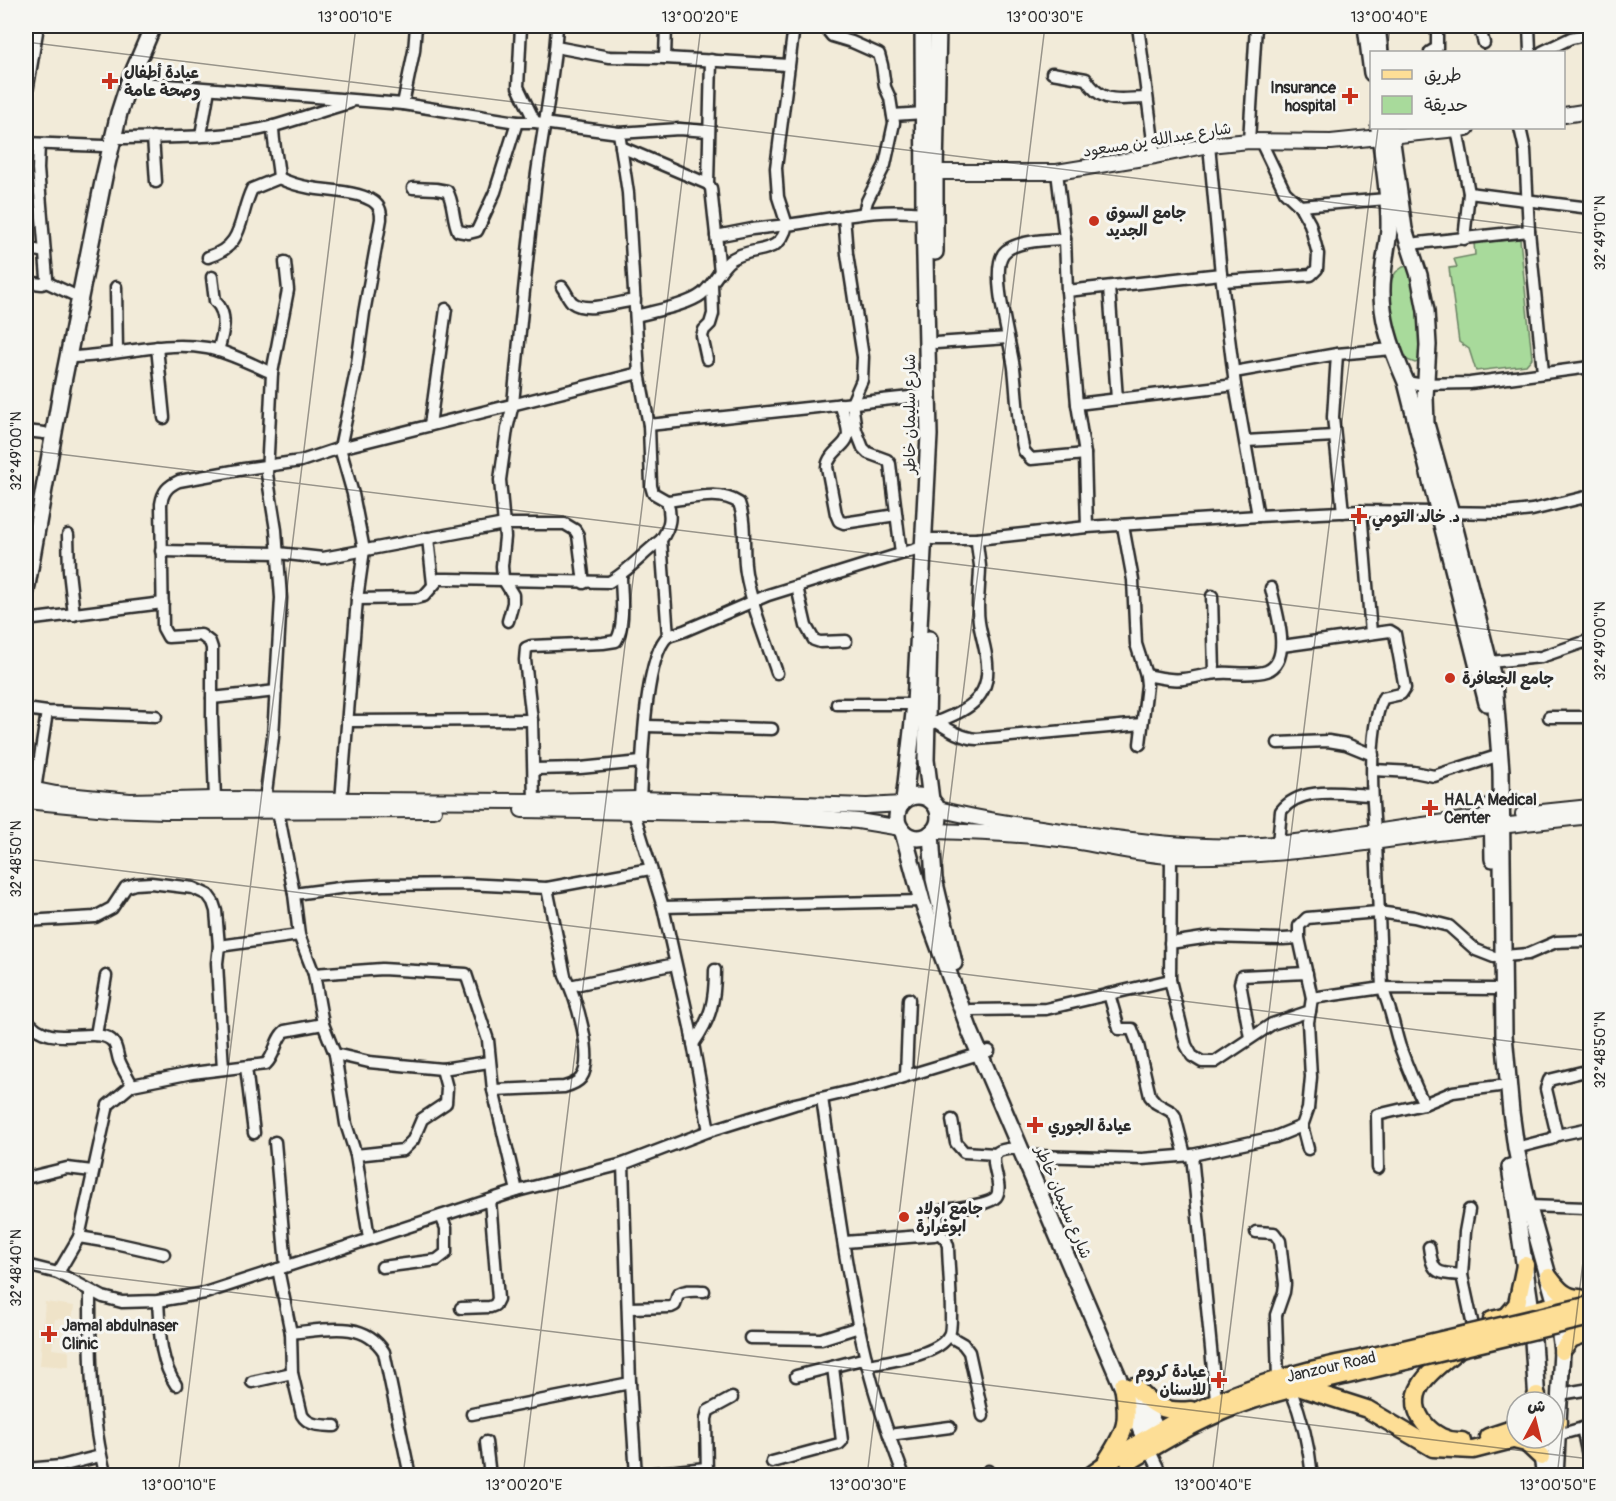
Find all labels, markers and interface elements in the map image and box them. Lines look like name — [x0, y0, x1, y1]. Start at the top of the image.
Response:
text: 13°00'10"E — [318, 8, 392, 27]
text: 13°00'20"E — [662, 8, 739, 27]
text: 13°00'30"E — [1007, 8, 1084, 27]
text: 13°00'40"E — [1350, 8, 1428, 27]
legend — [1370, 51, 1565, 129]
place label: عيادة أطفال وصحة عامة — [124, 62, 201, 101]
text: طريق — [1424, 64, 1462, 87]
marker: عيادة أطفال وصحة عامة — [101, 72, 119, 90]
place label: Insurance hospital — [1270, 78, 1337, 116]
marker: Insurance hospital — [1341, 87, 1359, 105]
text: حديقة — [1424, 94, 1468, 117]
street label: شارع عبدالله بن مسعود — [1081, 118, 1233, 163]
text: 32°49'10"N — [1591, 195, 1610, 271]
place label: جامع السوق الجديد — [1106, 203, 1186, 241]
marker: جامع السوق الجديد — [1087, 214, 1101, 228]
street label: شارع سليمان خاطر — [900, 354, 921, 476]
text: 32°49'00"N — [7, 411, 26, 491]
marker: د. خالد التومي — [1350, 507, 1368, 525]
place label: د. خالد التومي — [1372, 507, 1460, 531]
text: 32°49'00"N — [1591, 601, 1610, 681]
place label: جامع الجعافرة — [1462, 669, 1554, 690]
marker: جامع الجعافرة — [1443, 671, 1457, 685]
place label: HALA Medical Center — [1444, 790, 1537, 828]
marker: HALA Medical Center — [1421, 799, 1439, 817]
text: 32°48'50"N — [7, 820, 26, 898]
text: 32°48'50"N — [1591, 1011, 1610, 1089]
marker: عيادة الجوري — [1026, 1116, 1044, 1134]
place label: عيادة الجوري — [1048, 1116, 1132, 1138]
street label: شارع سليمان خاطر — [1029, 1141, 1096, 1262]
place label: جامع اولاد ابوغرارة — [916, 1199, 983, 1237]
marker: جامع اولاد ابوغرارة — [897, 1210, 911, 1224]
text: 32°48'40"N — [7, 1229, 26, 1307]
place label: Jamal abdulnaser Clinic — [62, 1316, 179, 1354]
marker: Jamal abdulnaser Clinic — [40, 1325, 58, 1343]
street label: Janzour Road — [1285, 1347, 1378, 1387]
place label: عيادة كروم للاسنان — [1136, 1362, 1206, 1400]
marker: عيادة كروم للاسنان — [1210, 1371, 1228, 1389]
north arrow — [1505, 1390, 1565, 1450]
text: ش — [1527, 1395, 1547, 1417]
text: 13°00'10"E — [142, 1476, 216, 1495]
text: 13°00'20"E — [486, 1476, 563, 1495]
text: 13°00'30"E — [830, 1476, 907, 1495]
text: 13°00'40"E — [1174, 1476, 1252, 1495]
text: 13°00'50"E — [1520, 1476, 1596, 1495]

